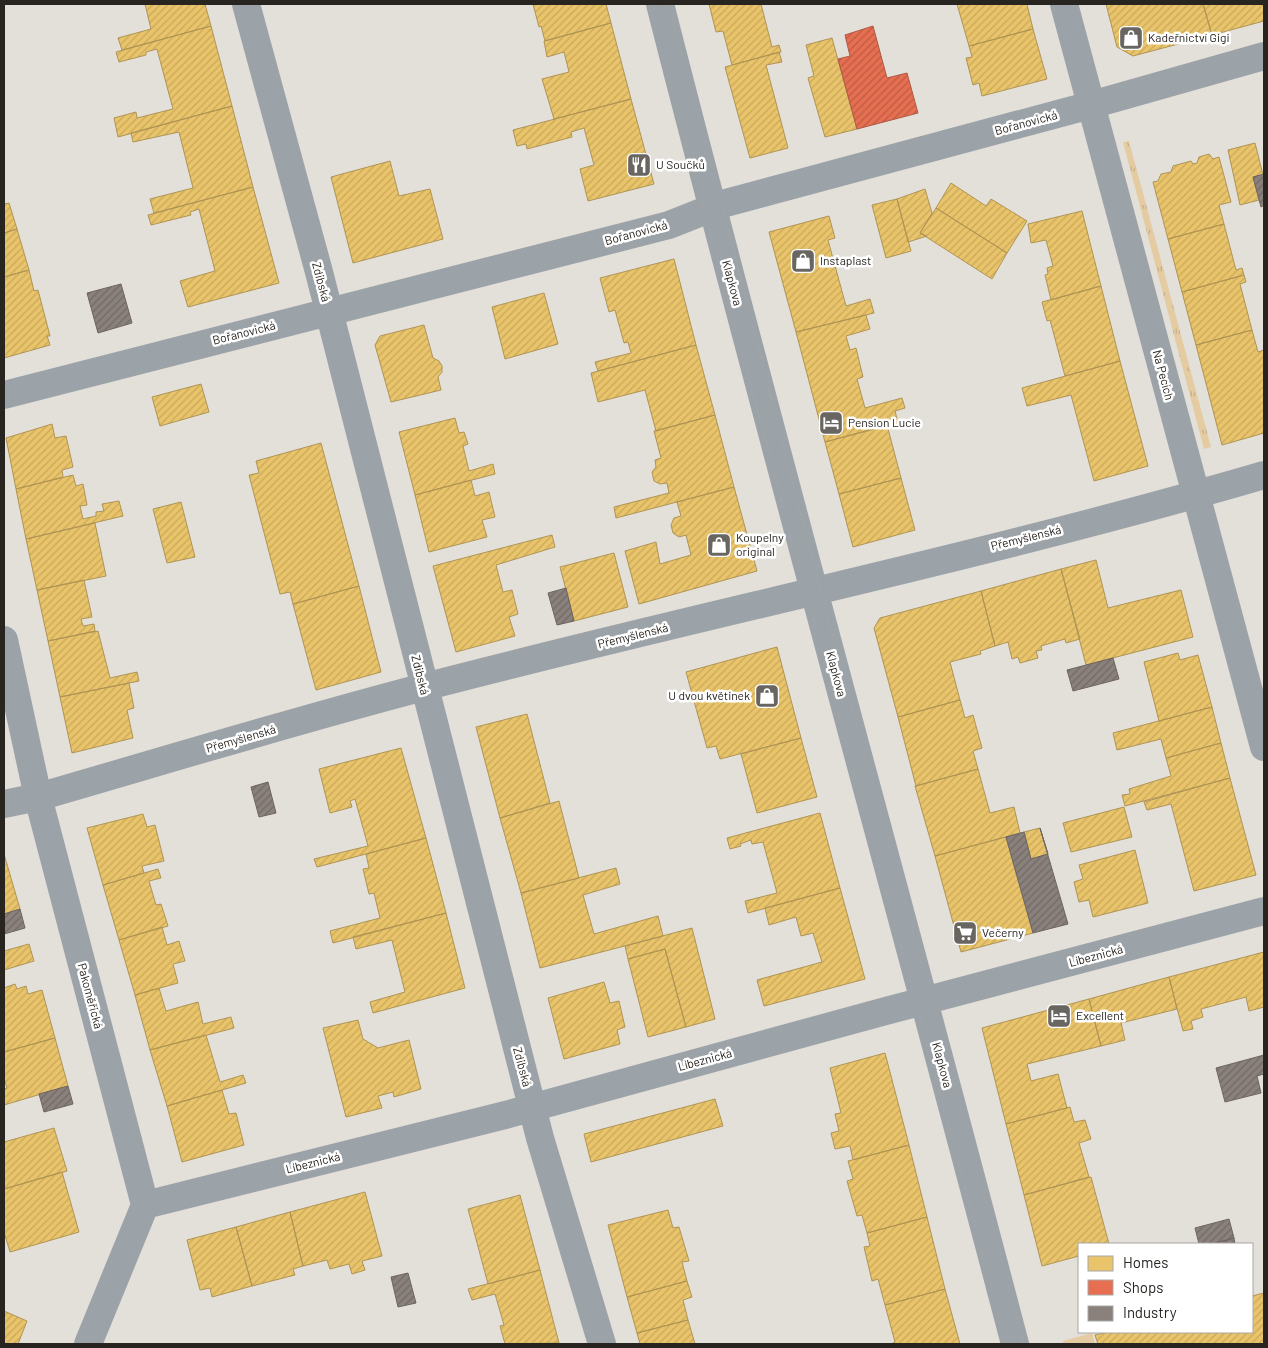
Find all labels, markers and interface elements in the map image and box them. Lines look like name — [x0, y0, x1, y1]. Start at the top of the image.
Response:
shop icon: Kadeřnictví Gigi — [1118, 25, 1144, 51]
place label: Kadeřnictví Gigi — [1148, 30, 1229, 44]
street label: Bořanovická — [993, 107, 1059, 137]
restaurant icon: U Součků — [626, 152, 652, 178]
place label: U Součků — [656, 157, 705, 171]
street label: Bořanovická — [603, 217, 669, 247]
shop icon: Instaplast — [790, 248, 816, 274]
place label: Instaplast — [820, 253, 871, 267]
street label: Klapkova — [720, 258, 746, 307]
street label: Zdibská — [310, 260, 334, 303]
street label: Bořanovická — [211, 317, 277, 347]
street label: Na Pecích — [1151, 348, 1177, 401]
hotel icon: Pension Lucie — [818, 410, 844, 436]
place label: Pension Lucie — [848, 415, 921, 429]
street label: Přemyšlenská — [989, 522, 1062, 553]
place label: Koupelny original — [736, 530, 784, 558]
shop icon: Koupelny original — [706, 532, 732, 558]
street label: Přemyšlenská — [596, 620, 669, 651]
street label: Klapkova — [824, 649, 850, 698]
street label: Zdibská — [409, 653, 433, 696]
shop icon: U dvou květinek — [754, 683, 780, 709]
place label: U dvou květinek — [668, 688, 750, 702]
street label: Přemyšlenská — [204, 721, 277, 755]
supermarket icon: Večerny — [952, 920, 978, 946]
place label: Večerny — [982, 925, 1024, 939]
street label: Líbeznická — [1067, 941, 1124, 969]
street label: Pakoměřická — [75, 961, 106, 1030]
hotel icon: Excellent — [1046, 1003, 1072, 1029]
place label: Excellent — [1076, 1008, 1124, 1022]
street label: Klapkova — [930, 1040, 956, 1089]
street label: Zdibská — [511, 1045, 535, 1088]
street label: Líbeznická — [676, 1045, 733, 1073]
street label: Líbeznická — [284, 1149, 341, 1176]
legend — [1078, 1243, 1253, 1333]
text: Homes — [1123, 1253, 1168, 1271]
text: Shops — [1123, 1278, 1163, 1296]
text: Industry — [1123, 1303, 1177, 1321]

